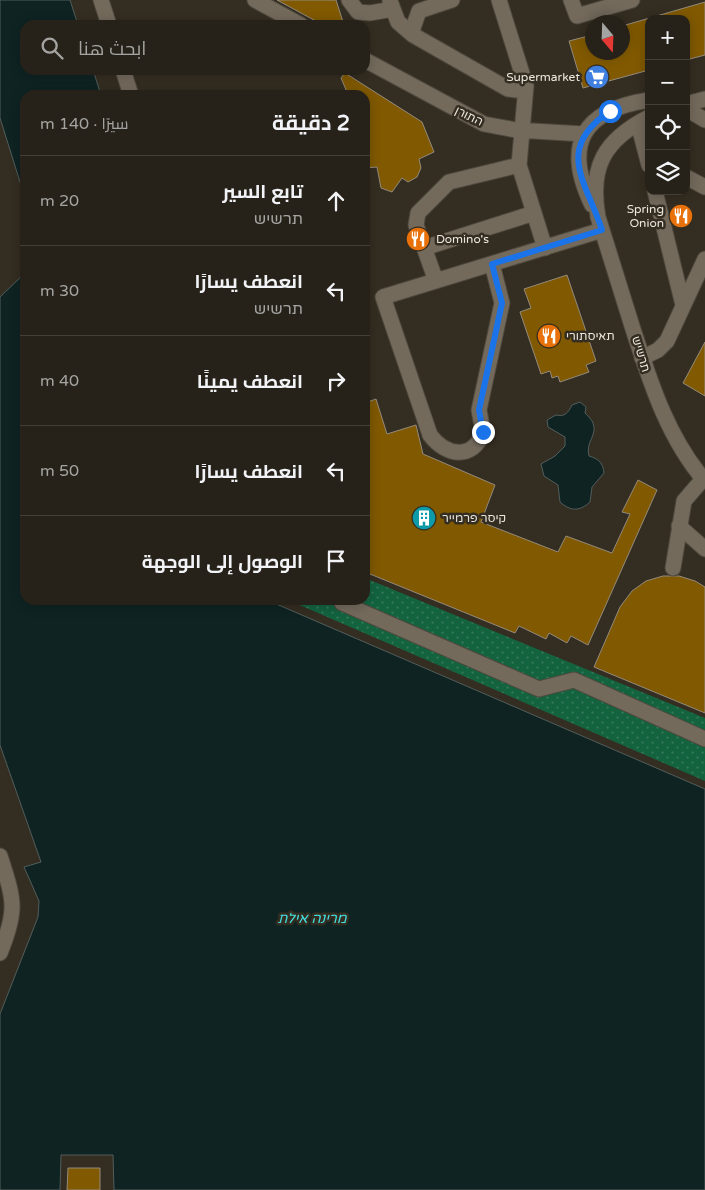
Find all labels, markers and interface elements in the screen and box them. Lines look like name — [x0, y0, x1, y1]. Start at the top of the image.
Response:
north arrow — [585, 15, 630, 60]
map controls — [645, 15, 690, 195]
button: + — [645, 15, 690, 60]
search box — [20, 20, 370, 75]
icon: search — [38, 34, 66, 62]
text: ابحث هنا — [78, 38, 146, 60]
button: − — [645, 60, 690, 105]
supermarket icon: Supermarket — [584, 64, 610, 90]
place label: Supermarket — [506, 70, 580, 84]
route start — [599, 100, 622, 123]
street label: התורן — [453, 103, 485, 129]
button: locate — [645, 105, 690, 150]
text: 2 دقيقة — [272, 111, 350, 136]
text: سيرًا · 140 m — [40, 114, 129, 134]
button: layers — [645, 150, 690, 195]
text: تابع السير — [223, 181, 303, 203]
icon: ahead — [322, 187, 350, 215]
text: 20 m — [40, 191, 79, 211]
place label: Spring Onion — [627, 202, 664, 230]
restaurant icon: Spring Onion — [668, 203, 694, 229]
text: תרשיש — [254, 209, 303, 229]
restaurant icon: Domino's — [405, 226, 431, 252]
place label: Domino's — [436, 232, 489, 246]
text: انعطف يسارًا — [194, 271, 303, 293]
icon: left — [322, 277, 350, 305]
text: 30 m — [40, 281, 79, 301]
text: תרשיש — [254, 299, 303, 319]
restaurant icon: תאיסתורי — [536, 323, 562, 349]
place label: תאיסתורי — [566, 329, 615, 343]
street label: תרשיש — [629, 334, 653, 374]
icon: right — [322, 367, 350, 395]
text: 40 m — [40, 371, 79, 391]
text: انعطف يمينًا — [197, 371, 303, 393]
route end — [472, 421, 495, 444]
icon: left — [322, 457, 350, 485]
text: 50 m — [40, 461, 79, 481]
text: انعطف يسارًا — [194, 461, 303, 483]
building icon: קיסר פרמייר — [411, 505, 437, 531]
place label: קיסר פרמייר — [442, 511, 506, 525]
icon: arrive — [322, 547, 350, 575]
text: الوصول إلى الوجهة — [142, 551, 303, 573]
water label: מרינה אילת — [278, 910, 348, 927]

